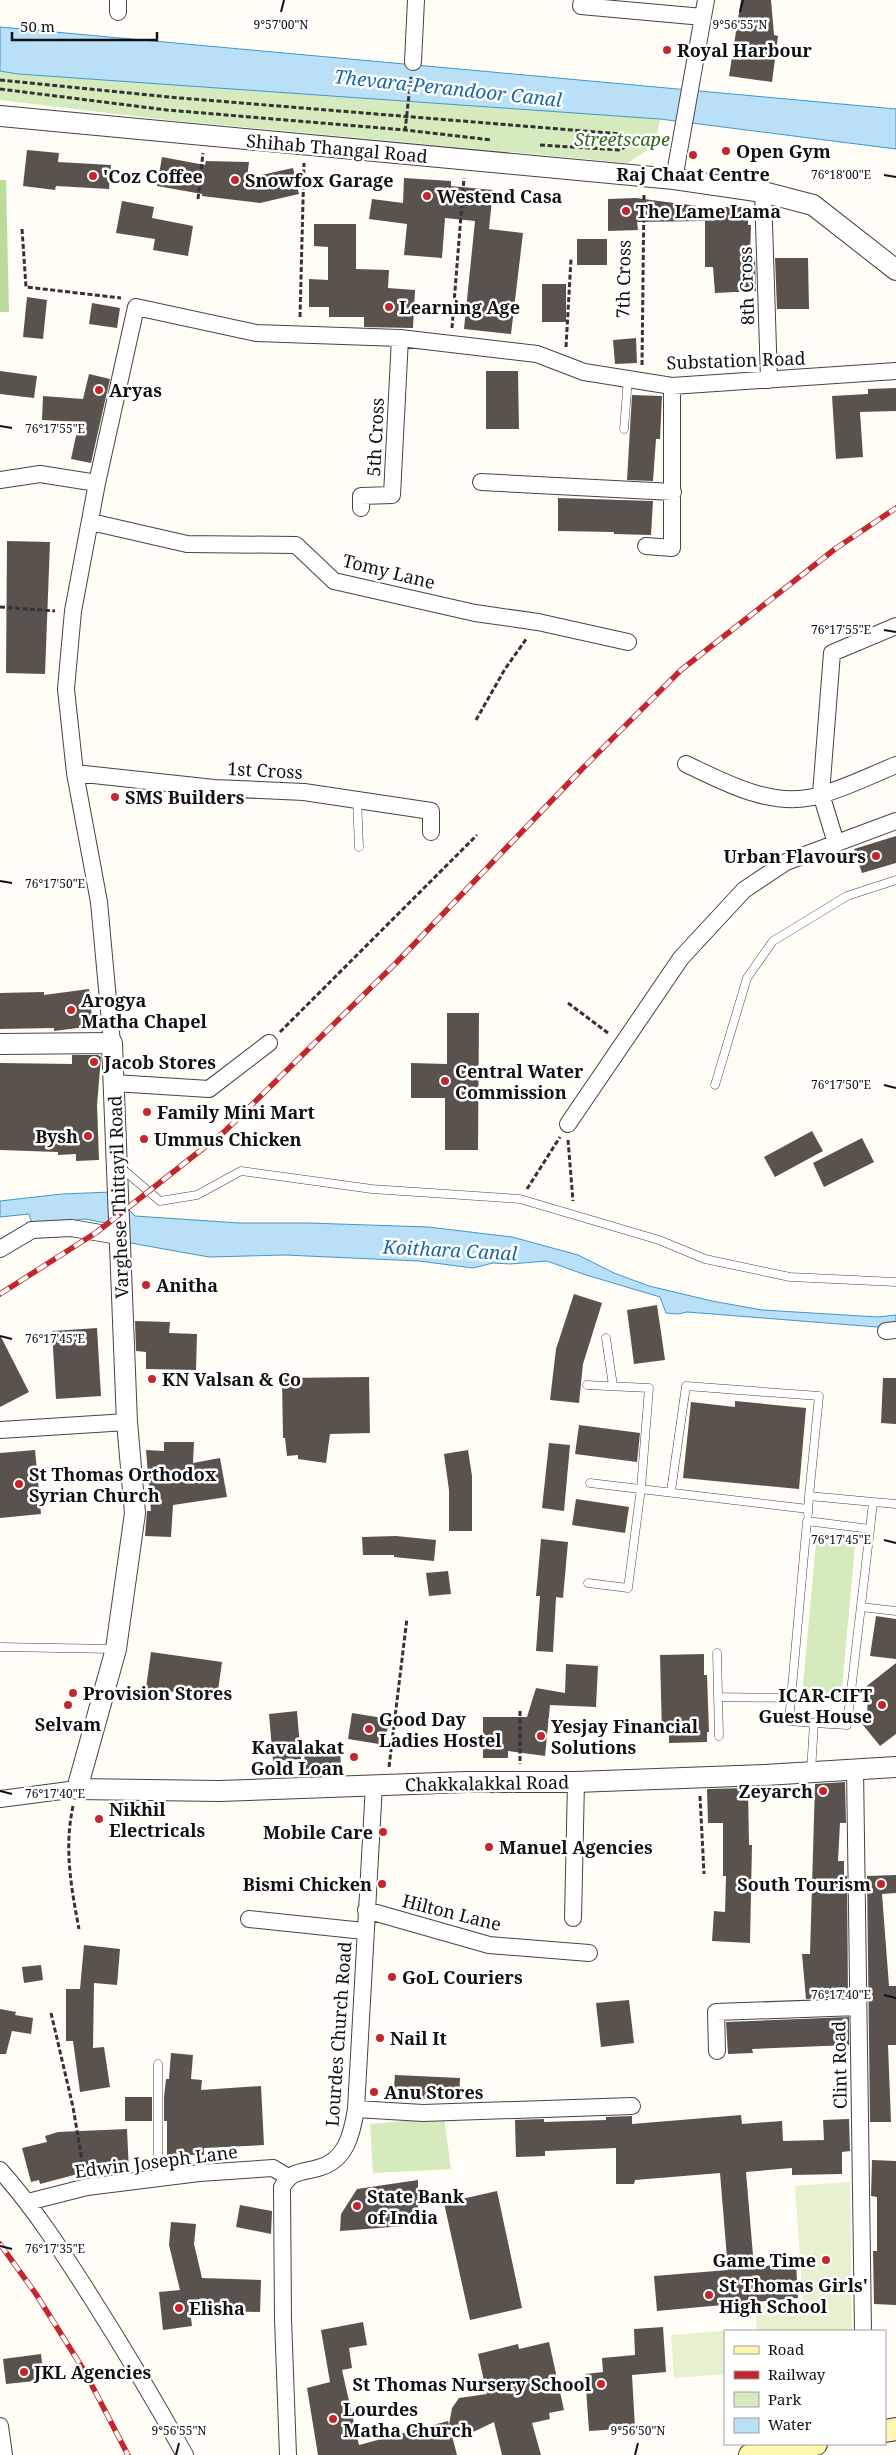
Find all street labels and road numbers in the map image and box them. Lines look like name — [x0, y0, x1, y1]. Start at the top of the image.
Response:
street label: Shihab Thangal Road — [245, 128, 429, 168]
street label: 7th Cross — [610, 239, 636, 319]
street label: 8th Cross — [733, 246, 759, 326]
street label: Substation Road — [666, 346, 806, 374]
street label: 5th Cross — [361, 397, 389, 477]
street label: Tomy Lane — [340, 548, 438, 594]
street label: 1st Cross — [227, 756, 303, 784]
street label: Varghese Thittayil Road — [102, 1095, 134, 1299]
street label: Chakkalakkal Road — [405, 1770, 569, 1796]
street label: Hilton Lane — [400, 1888, 504, 1936]
street label: Lourdes Church Road — [320, 1941, 356, 2127]
street label: Clint Road — [826, 2021, 852, 2109]
street label: Edwin Joseph Lane — [73, 2139, 239, 2183]

